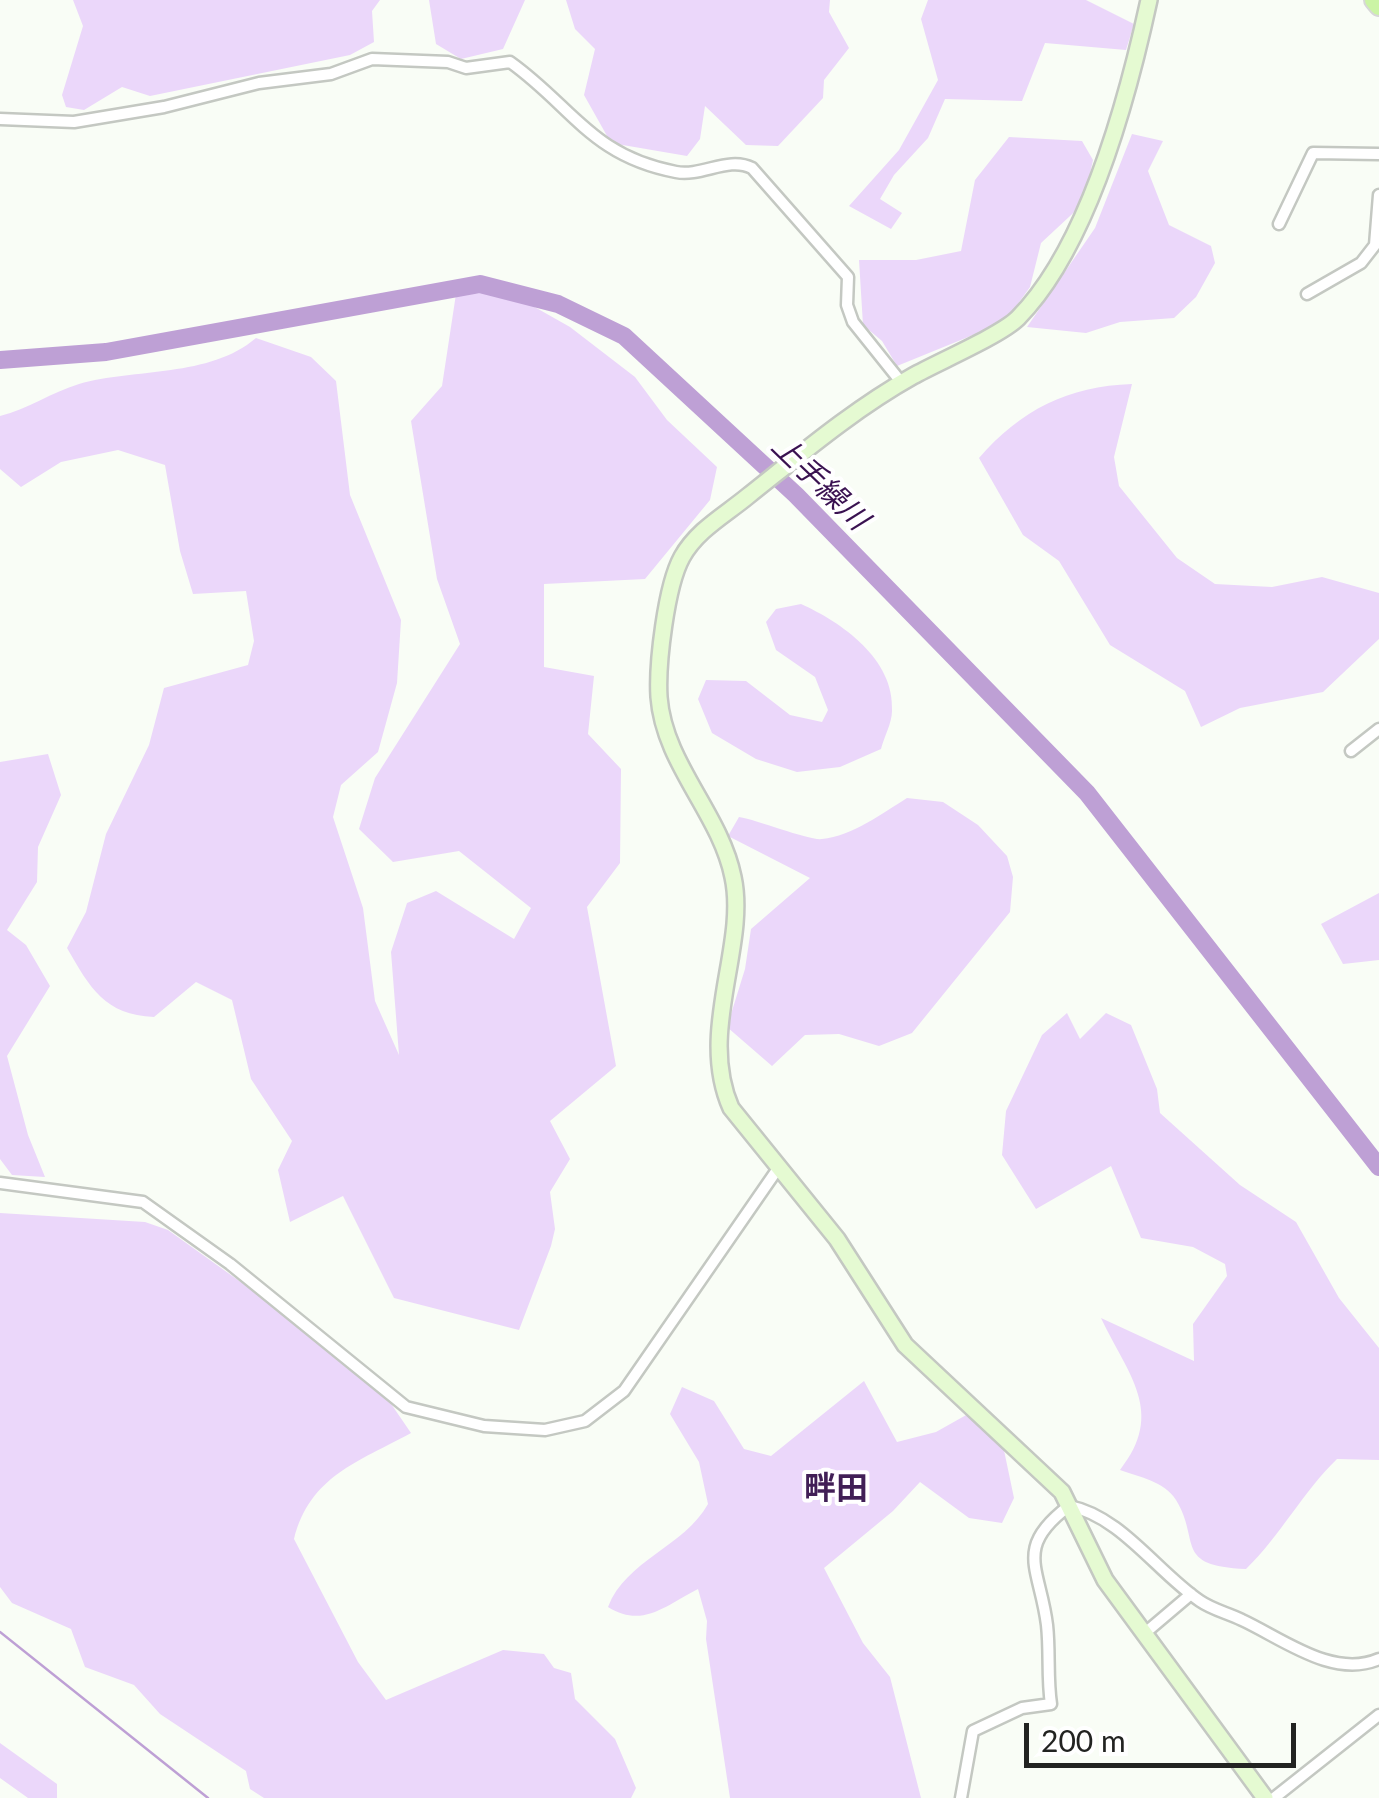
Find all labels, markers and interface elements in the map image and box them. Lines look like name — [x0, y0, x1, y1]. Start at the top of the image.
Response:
water label: 上手繰川 — [764, 428, 876, 538]
district label: 畔田 — [804, 1470, 868, 1508]
scale bar — [1029, 1703, 1302, 1765]
text: 200 m — [1041, 1722, 1126, 1758]

